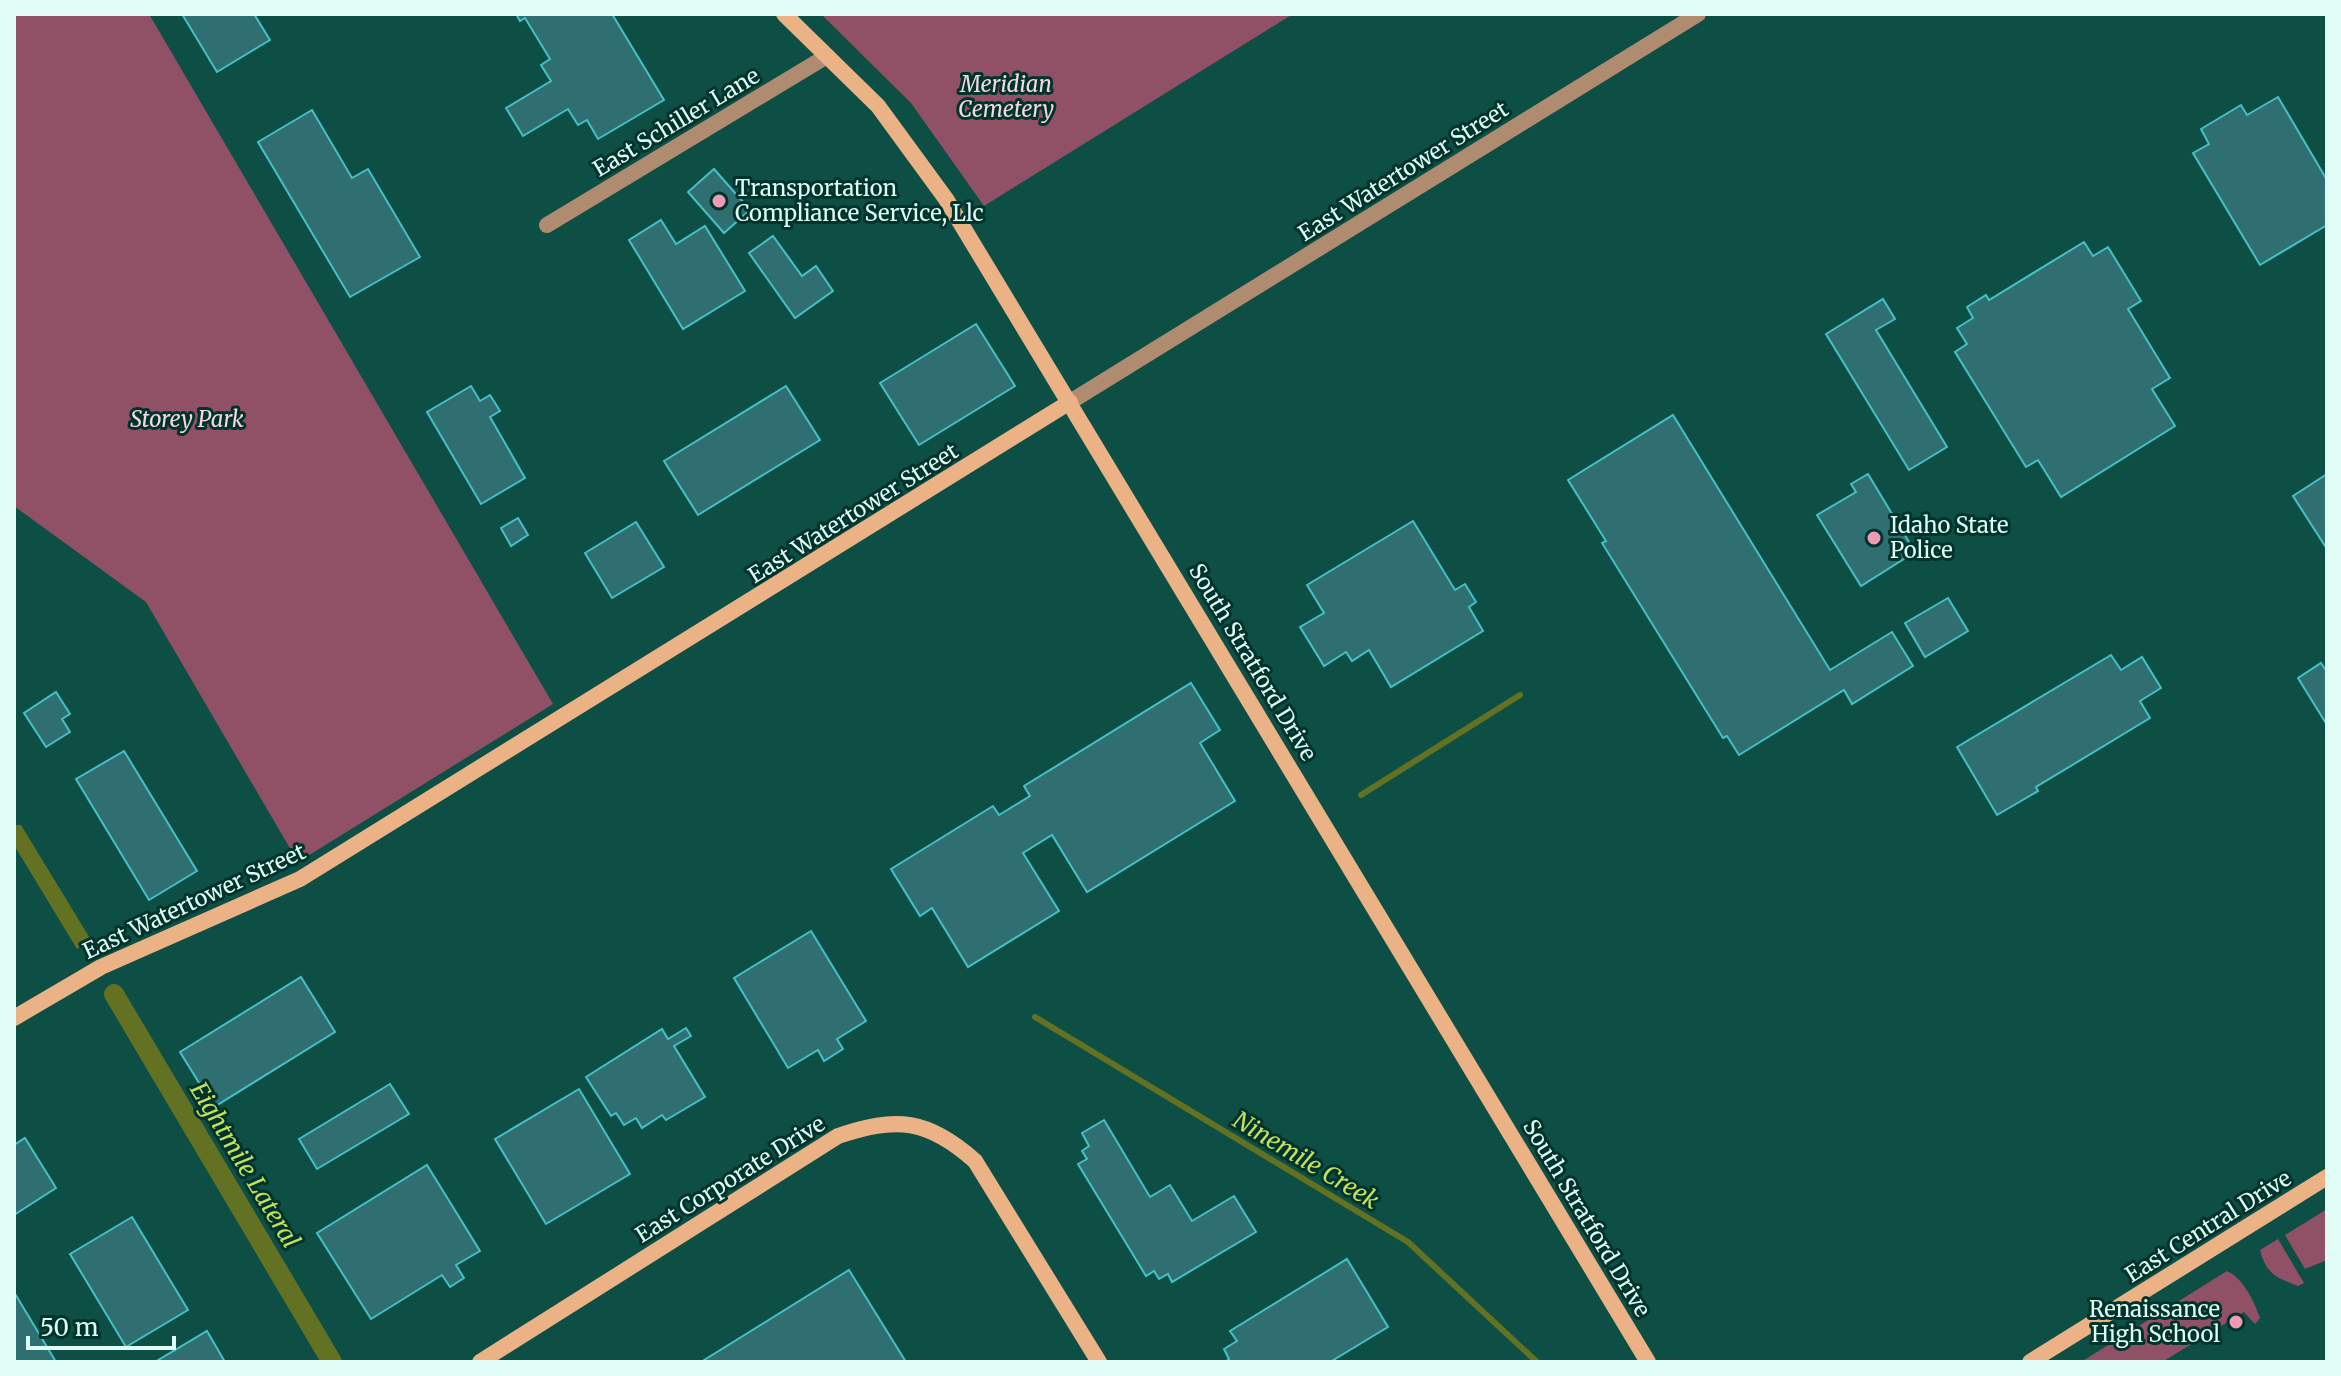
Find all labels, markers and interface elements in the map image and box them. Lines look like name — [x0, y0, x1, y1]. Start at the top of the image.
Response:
street label: East Schiller Lane — [588, 61, 764, 183]
park label: Meridian Cemetery — [958, 70, 1054, 123]
street label: East Watertower Street — [1293, 95, 1514, 247]
place label: Transportation Compliance Service, Llc — [735, 174, 984, 227]
marker: Transportation Compliance Service, Llc — [710, 192, 728, 210]
park label: Storey Park — [130, 405, 244, 433]
street label: East Watertower Street — [743, 437, 964, 589]
place label: Idaho State Police — [1890, 511, 2008, 564]
marker: Idaho State Police — [1865, 529, 1883, 547]
street label: South Stratford Drive — [1183, 558, 1323, 766]
street label: East Watertower Street — [78, 837, 310, 965]
water label: Eightmile Lateral — [183, 1076, 307, 1254]
water label: Ninemile Creek — [1227, 1104, 1385, 1216]
street label: East Corporate Drive — [630, 1109, 830, 1249]
street label: South Stratford Drive — [1517, 1114, 1657, 1322]
street label: East Central Drive — [2120, 1164, 2296, 1288]
place label: Renaissance High School — [2089, 1295, 2220, 1348]
scale bar — [28, 1300, 174, 1350]
text: 50 m — [40, 1312, 99, 1343]
marker: Renaissance High School — [2227, 1313, 2245, 1331]

